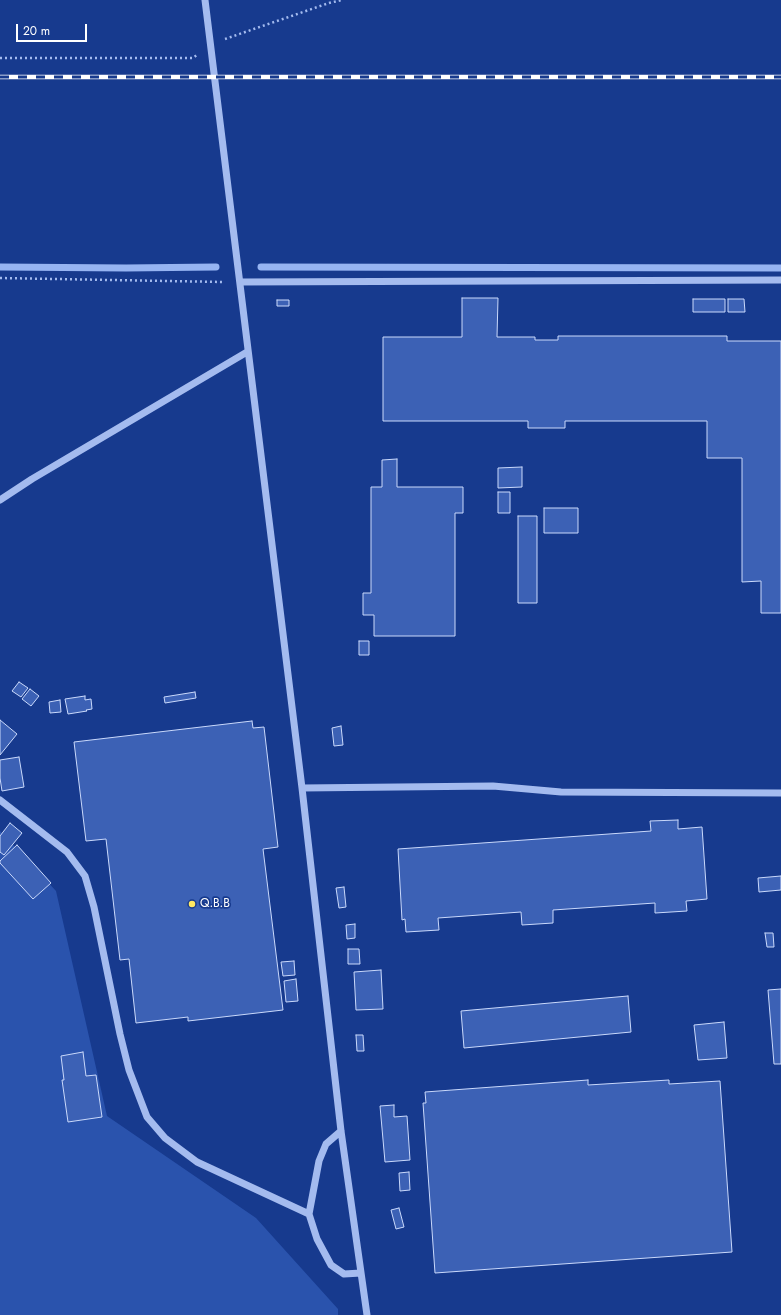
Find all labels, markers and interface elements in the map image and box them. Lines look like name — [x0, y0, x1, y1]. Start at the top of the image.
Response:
scale bar — [18, 16, 89, 42]
text: 20 m — [23, 22, 50, 40]
place label: Q.B.B — [200, 897, 230, 911]
marker: Q.B.B — [187, 899, 197, 909]

